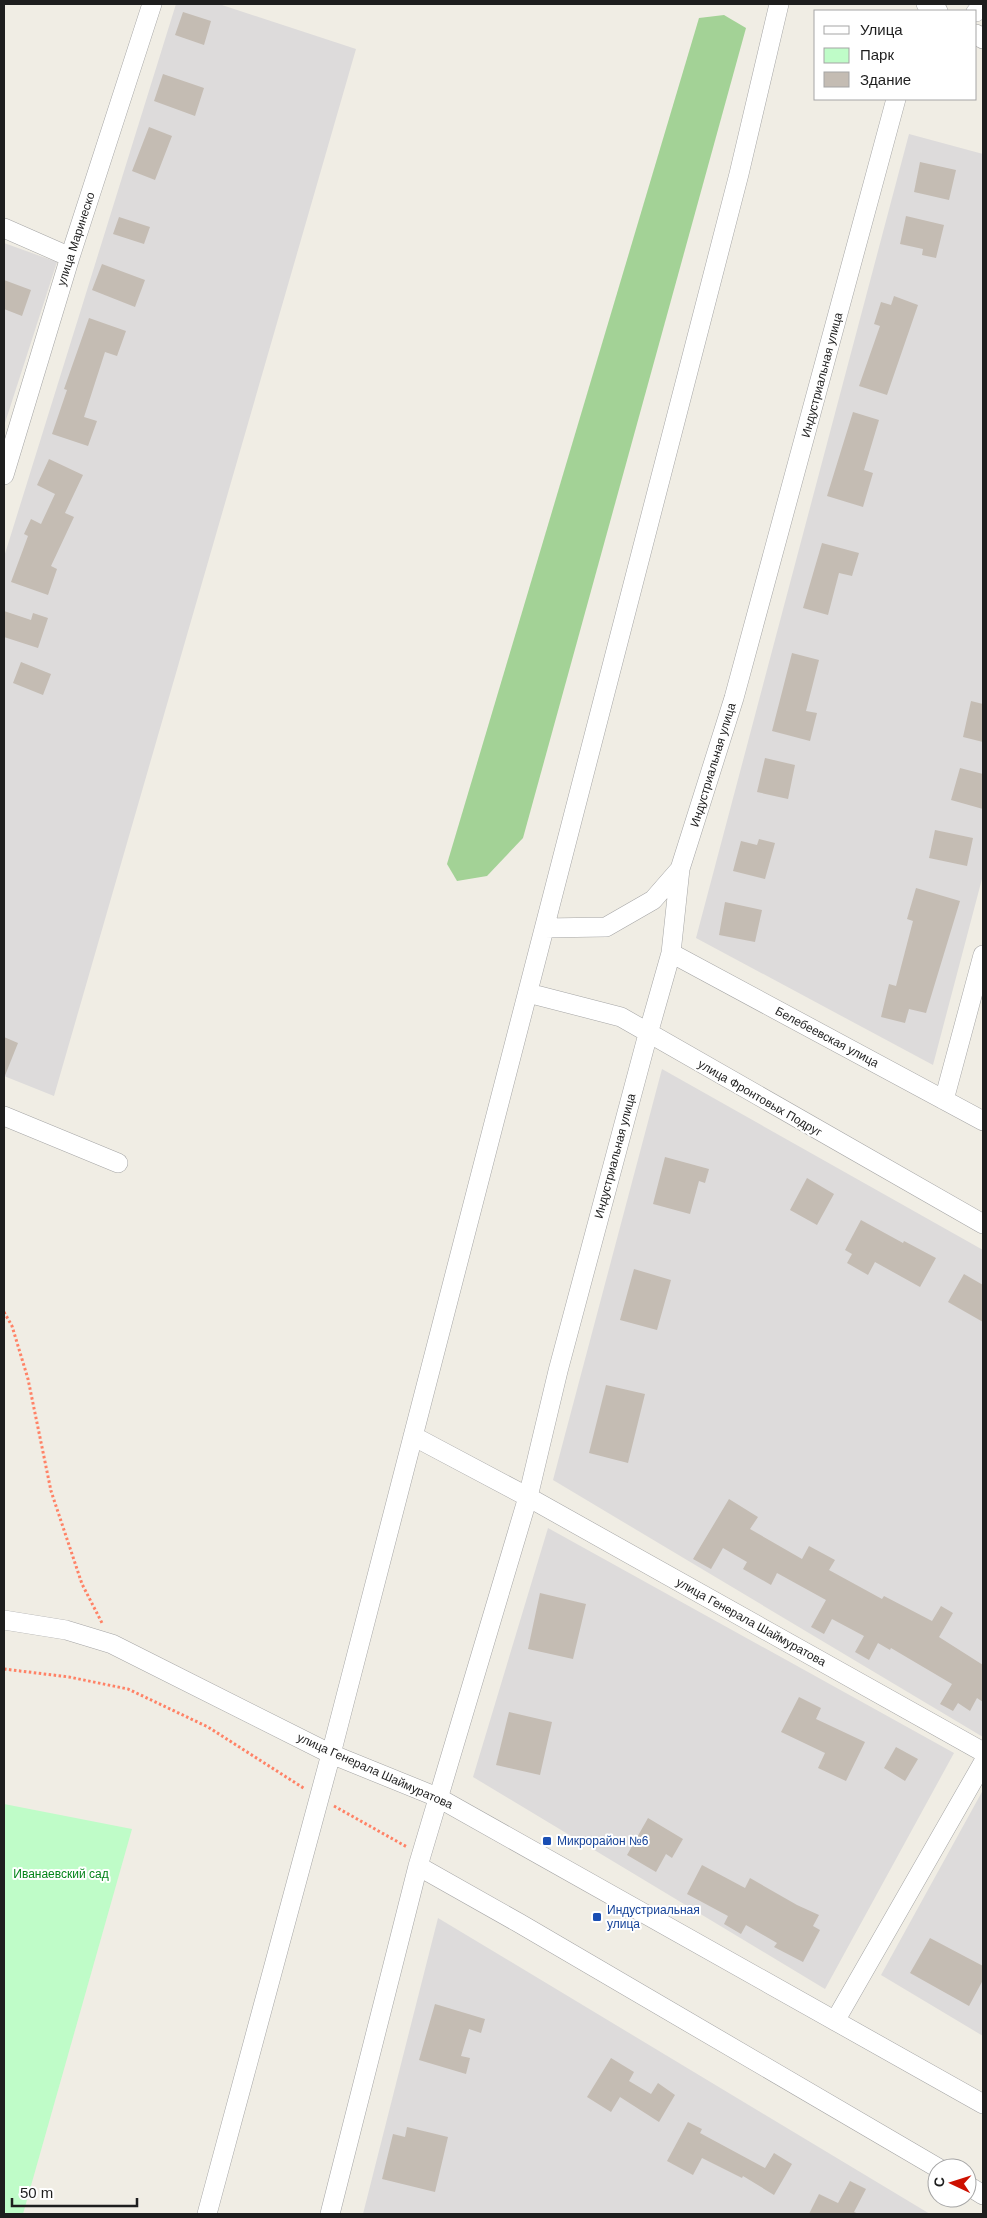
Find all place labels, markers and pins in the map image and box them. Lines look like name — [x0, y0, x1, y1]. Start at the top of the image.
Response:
place label: Микрорайон №6 — [557, 1834, 649, 1848]
marker: Микрорайон №6 — [541, 1835, 553, 1847]
place label: Индустриальная улица — [607, 1903, 700, 1931]
marker: Индустриальная улица — [591, 1911, 603, 1923]

